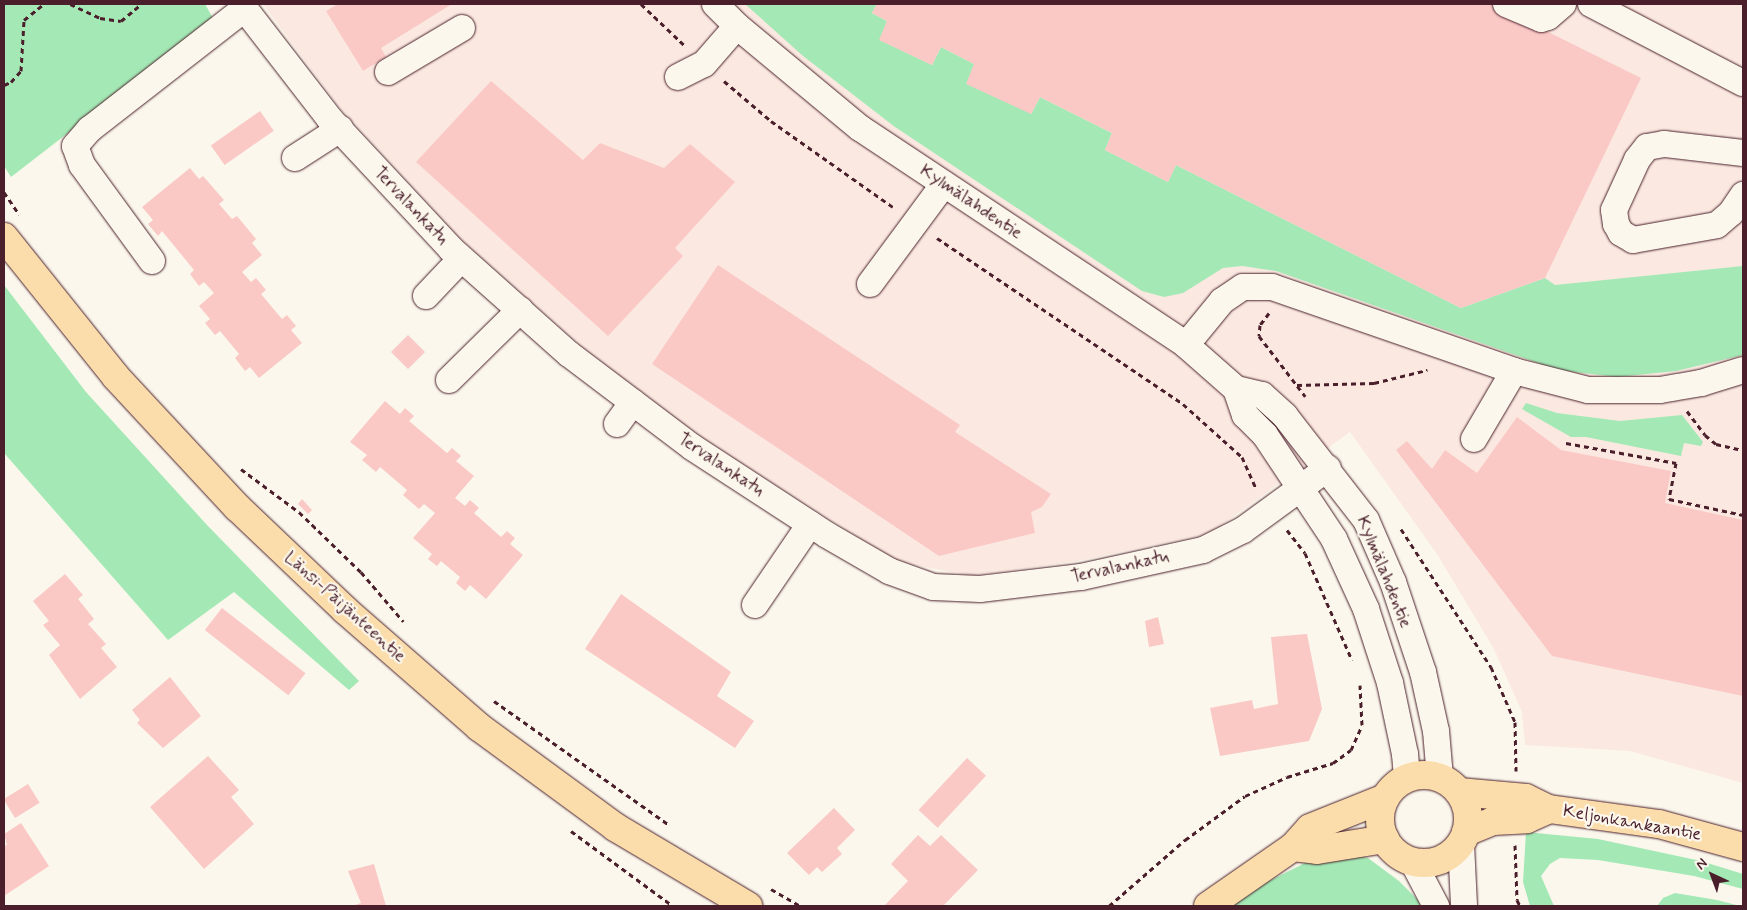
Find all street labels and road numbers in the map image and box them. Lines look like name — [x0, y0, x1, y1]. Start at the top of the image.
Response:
street label: Kylmälahdentie — [916, 160, 1026, 244]
street label: Tervalankatu — [369, 162, 453, 250]
street label: Tervalankatu — [674, 428, 768, 502]
street label: Kylmälahdentie — [1352, 513, 1416, 631]
street label: Tervalankatu — [1069, 546, 1171, 588]
street label: Länsi-Päijänteentie — [280, 547, 410, 667]
street label: Keljonkankaantie — [1561, 800, 1703, 846]

